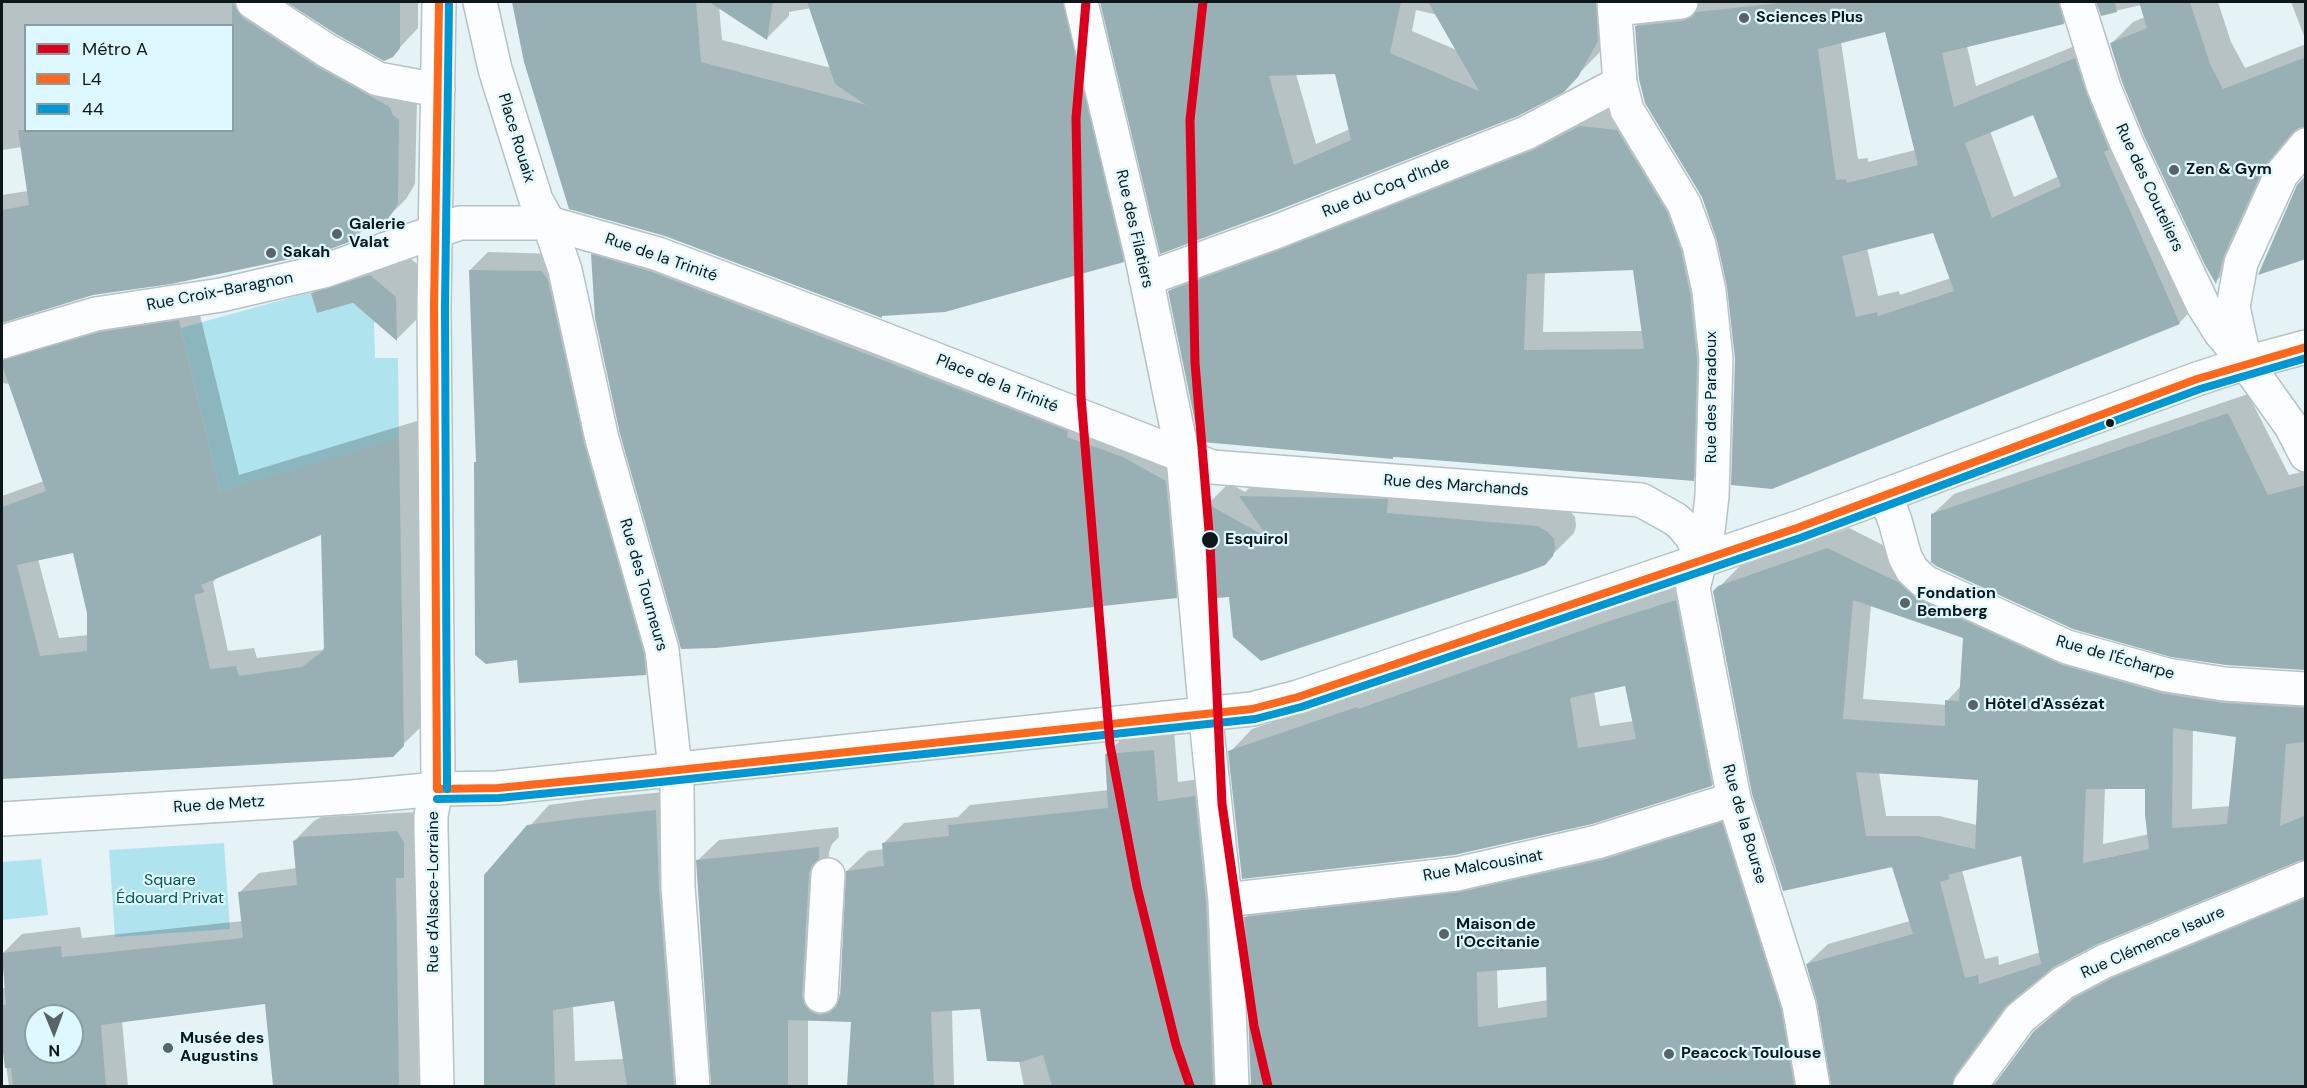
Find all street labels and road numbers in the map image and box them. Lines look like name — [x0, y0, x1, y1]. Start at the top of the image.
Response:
street label: Place Rouaix — [493, 91, 539, 185]
street label: Rue des Couteliers — [2111, 121, 2187, 255]
street label: Rue du Coq d'Inde — [1320, 154, 1452, 222]
street label: Rue des Filatiers — [1111, 168, 1157, 290]
street label: Rue de la Trinité — [602, 230, 720, 286]
street label: Rue Croix-Baragnon — [145, 268, 295, 316]
street label: Rue des Paradoux — [1702, 331, 1722, 463]
street label: Place de la Trinité — [933, 351, 1061, 417]
street label: Rue des Marchands — [1383, 471, 1529, 501]
street label: Rue des Tourneurs — [615, 517, 671, 653]
street label: Rue de l'Écharpe — [2053, 632, 2177, 684]
street label: Rue de la Bourse — [1718, 762, 1770, 886]
street label: Rue de Metz — [173, 792, 265, 818]
street label: Rue d'Alsace-Lorraine — [424, 811, 444, 973]
street label: Rue Malcousinat — [1422, 846, 1544, 886]
street label: Rue Clémence Isaure — [2078, 903, 2228, 983]

